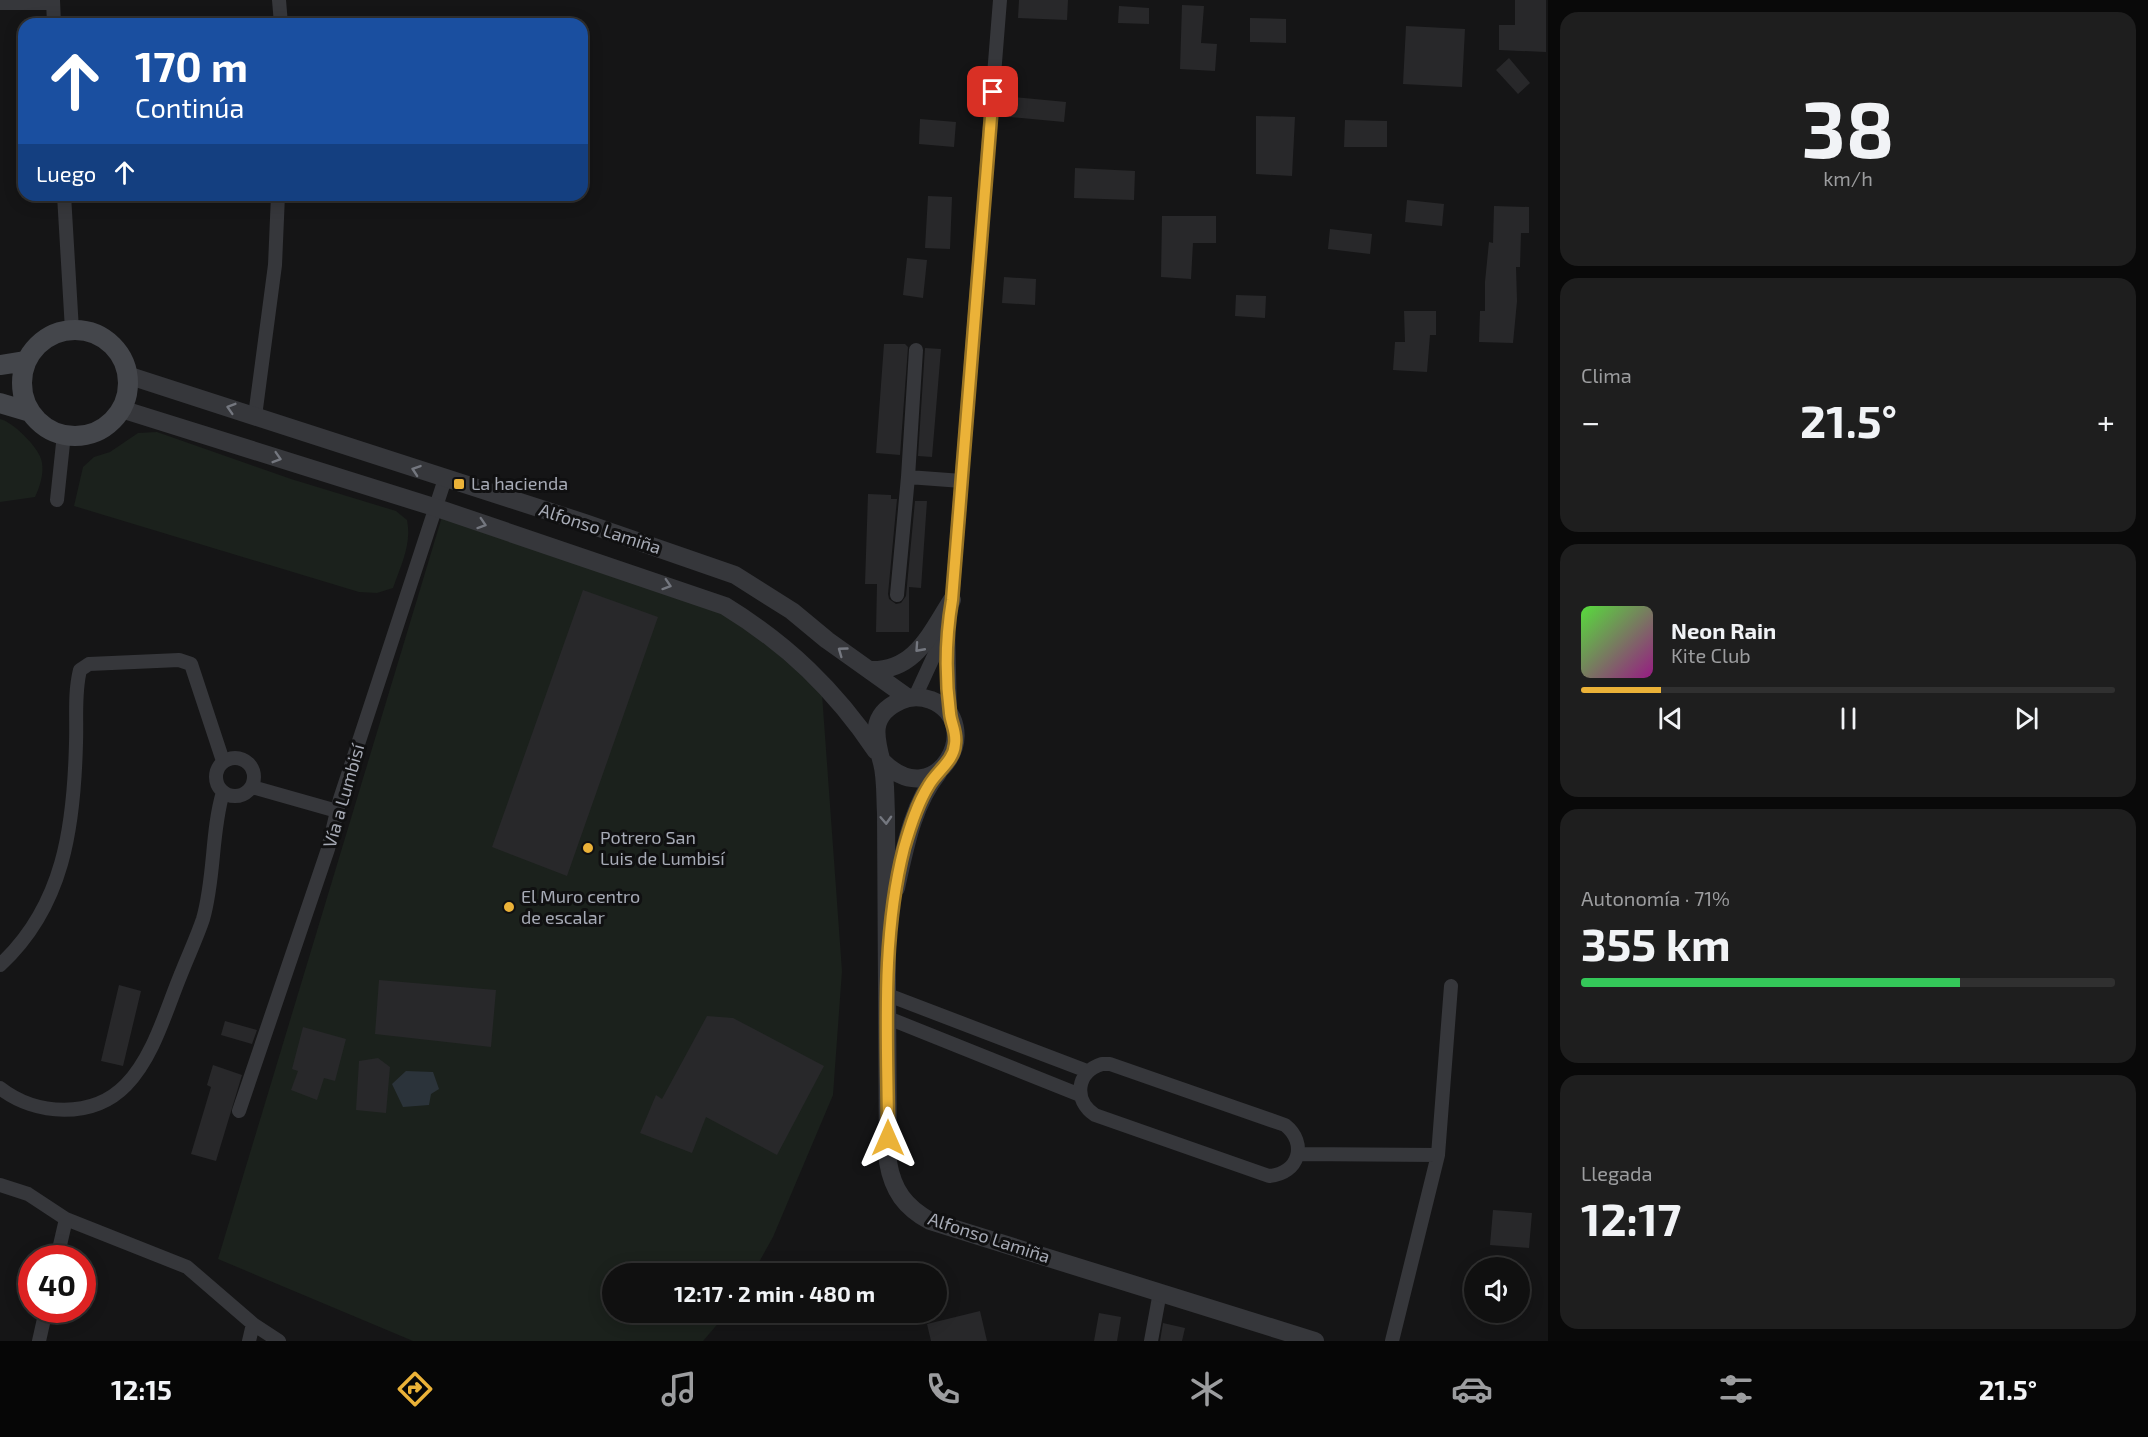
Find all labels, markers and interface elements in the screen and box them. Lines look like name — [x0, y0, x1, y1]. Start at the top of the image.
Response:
text: 170 m — [135, 40, 248, 90]
icon: ahead — [36, 42, 114, 120]
pin — [967, 66, 1018, 117]
icon: arrive — [976, 75, 1009, 108]
text: 38 — [1802, 80, 1894, 174]
text: Continúa — [135, 91, 244, 123]
icon: ahead — [108, 156, 141, 189]
text: Luego — [36, 160, 96, 186]
text: km/h — [1823, 166, 1873, 190]
text: Clima — [1581, 363, 1632, 387]
text: 21.5° — [1800, 393, 1897, 447]
text: − — [1581, 401, 1600, 441]
text: + — [2097, 401, 2115, 441]
one-way arrow — [226, 403, 237, 415]
one-way arrow — [271, 451, 282, 463]
one-way arrow — [411, 464, 422, 477]
place label: La hacienda — [471, 472, 568, 494]
marker: La hacienda — [452, 477, 466, 491]
street label: Alfonso Lamiña — [537, 498, 664, 558]
one-way arrow — [476, 516, 487, 529]
one-way arrow — [661, 578, 672, 591]
text: Neon Rain — [1671, 617, 1776, 643]
one-way arrow — [915, 641, 926, 651]
text: Kite Club — [1671, 643, 1751, 667]
one-way arrow — [838, 648, 849, 659]
icon: previous — [1654, 702, 1687, 735]
icon: pause — [1832, 702, 1865, 735]
icon: next — [2010, 702, 2043, 735]
street label: Vía a Lumbisí — [318, 741, 368, 850]
one-way arrow — [880, 815, 893, 824]
place label: Potrero San Luis de Lumbisí — [600, 826, 725, 869]
marker: Potrero San Luis de Lumbisí — [581, 841, 595, 855]
place label: El Muro centro de escalar — [521, 885, 640, 928]
text: Autonomía · 71% — [1581, 886, 1730, 910]
marker: El Muro centro de escalar — [502, 900, 516, 914]
text: 355 km — [1581, 916, 1731, 970]
position arrow — [856, 1106, 920, 1170]
text: Llegada — [1581, 1161, 1652, 1185]
text: 12:17 — [1581, 1191, 1681, 1245]
street label: Alfonso Lamiña — [926, 1207, 1053, 1267]
speed limit sign: 40 — [18, 1245, 96, 1323]
map controls — [1464, 1257, 1530, 1323]
button: sound — [1464, 1257, 1530, 1323]
text: 12:17 · 2 min · 480 m — [674, 1280, 875, 1306]
icon: directions — [394, 1368, 436, 1410]
icon: music — [658, 1368, 700, 1410]
icon: phone — [922, 1368, 964, 1410]
icon: climate — [1186, 1368, 1228, 1410]
icon: car — [1451, 1368, 1493, 1410]
icon: filters — [1715, 1368, 1757, 1410]
text: 12:15 — [111, 1373, 172, 1405]
text: 21.5° — [1979, 1373, 2037, 1405]

